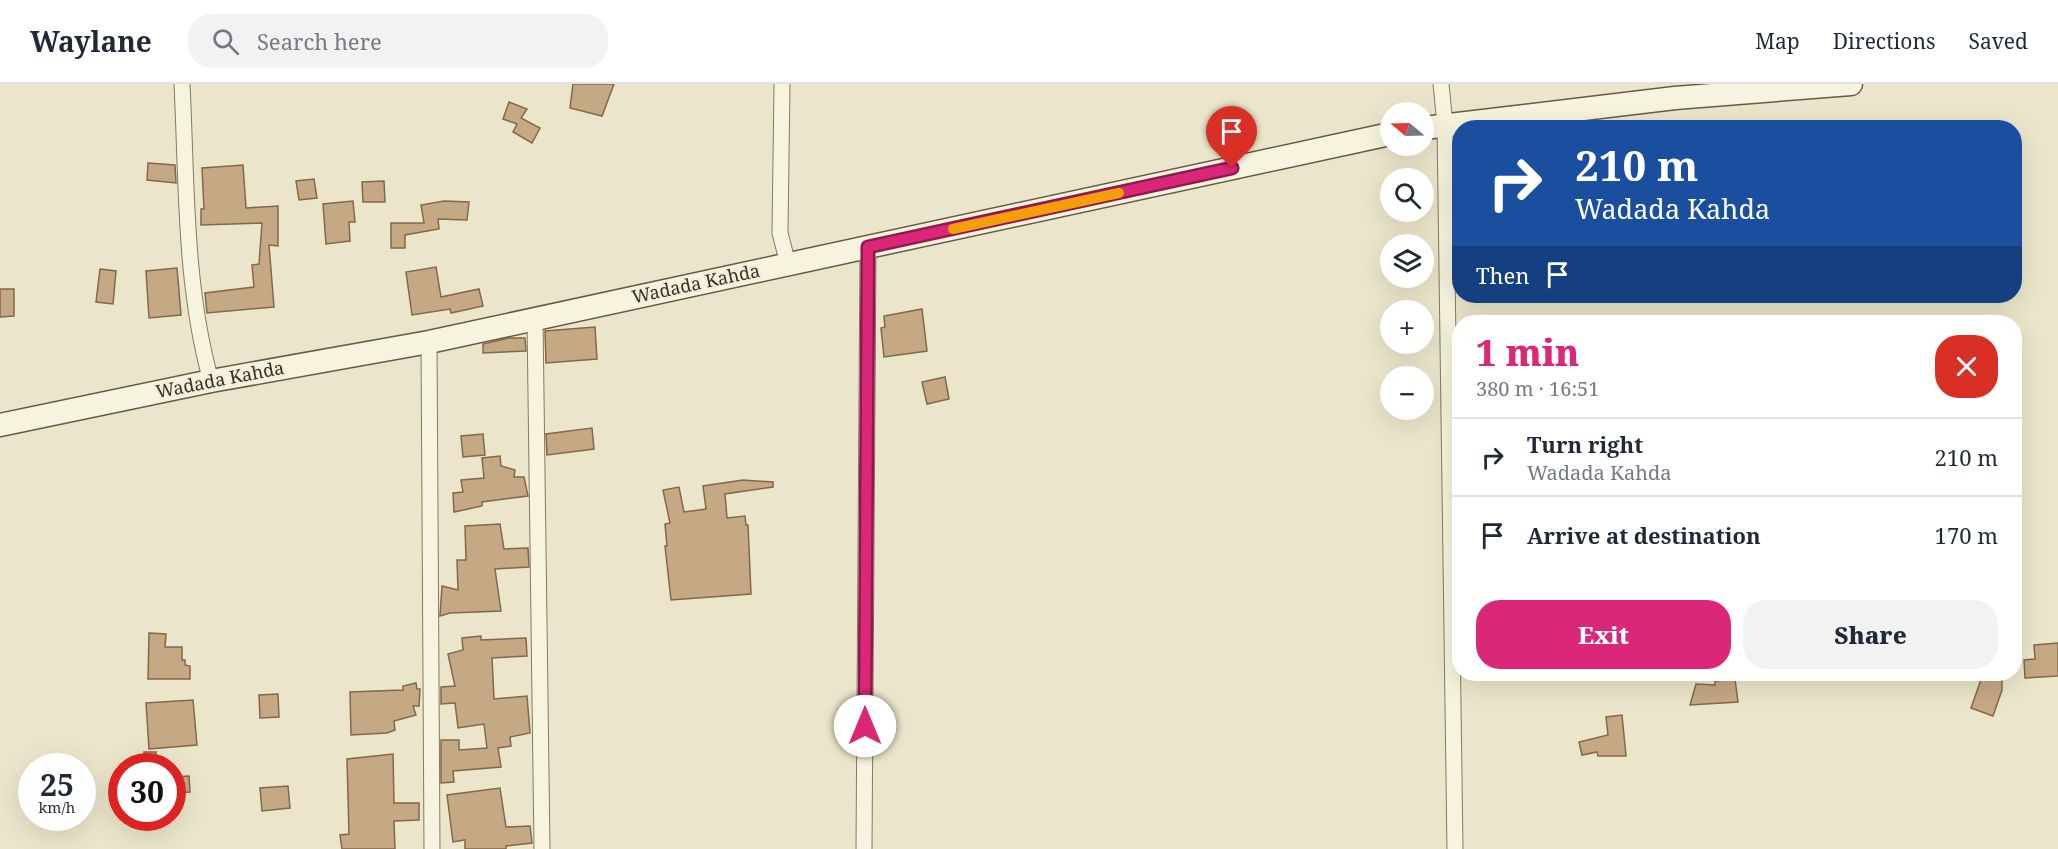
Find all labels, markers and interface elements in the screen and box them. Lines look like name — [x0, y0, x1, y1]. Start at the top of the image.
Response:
search box — [188, 14, 608, 68]
text: Waylane — [30, 22, 152, 60]
icon: search — [209, 25, 242, 58]
text: Search here — [257, 26, 382, 56]
text: Map — [1755, 27, 1800, 55]
text: Directions — [1833, 27, 1935, 55]
text: Saved — [1968, 27, 2028, 55]
north arrow — [1380, 102, 1434, 156]
map controls — [1380, 102, 1434, 420]
pin — [1206, 106, 1257, 168]
icon: arrive — [1215, 115, 1248, 148]
text: 210 m — [1575, 136, 1699, 193]
icon: right — [1476, 144, 1554, 222]
button: search — [1380, 168, 1434, 222]
text: Wadada Kahda — [1575, 190, 1770, 227]
button: layers — [1380, 234, 1434, 288]
street label: Wadada Kahda — [630, 258, 762, 308]
icon: arrive — [1541, 258, 1574, 291]
text: Then — [1476, 260, 1529, 290]
button: + — [1380, 300, 1434, 354]
text: 1 min — [1476, 328, 1579, 377]
button: close — [1935, 335, 1998, 398]
street label: Wadada Kahda — [154, 355, 286, 403]
button: − — [1380, 366, 1434, 420]
text: 380 m · 16:51 — [1476, 375, 1599, 402]
text: Turn right — [1527, 429, 1643, 459]
icon: right — [1476, 441, 1509, 474]
text: 210 m — [1935, 442, 1998, 472]
text: Wadada Kahda — [1527, 459, 1672, 486]
icon: arrive — [1476, 519, 1509, 552]
text: Arrive at destination — [1527, 520, 1761, 550]
text: 170 m — [1935, 520, 1998, 550]
button: Exit — [1476, 600, 1731, 669]
button: Share — [1743, 600, 1998, 669]
position arrow — [833, 694, 897, 758]
speed limit sign: 30 — [108, 753, 186, 831]
text: 25 — [40, 764, 74, 805]
text: km/h — [39, 797, 75, 817]

